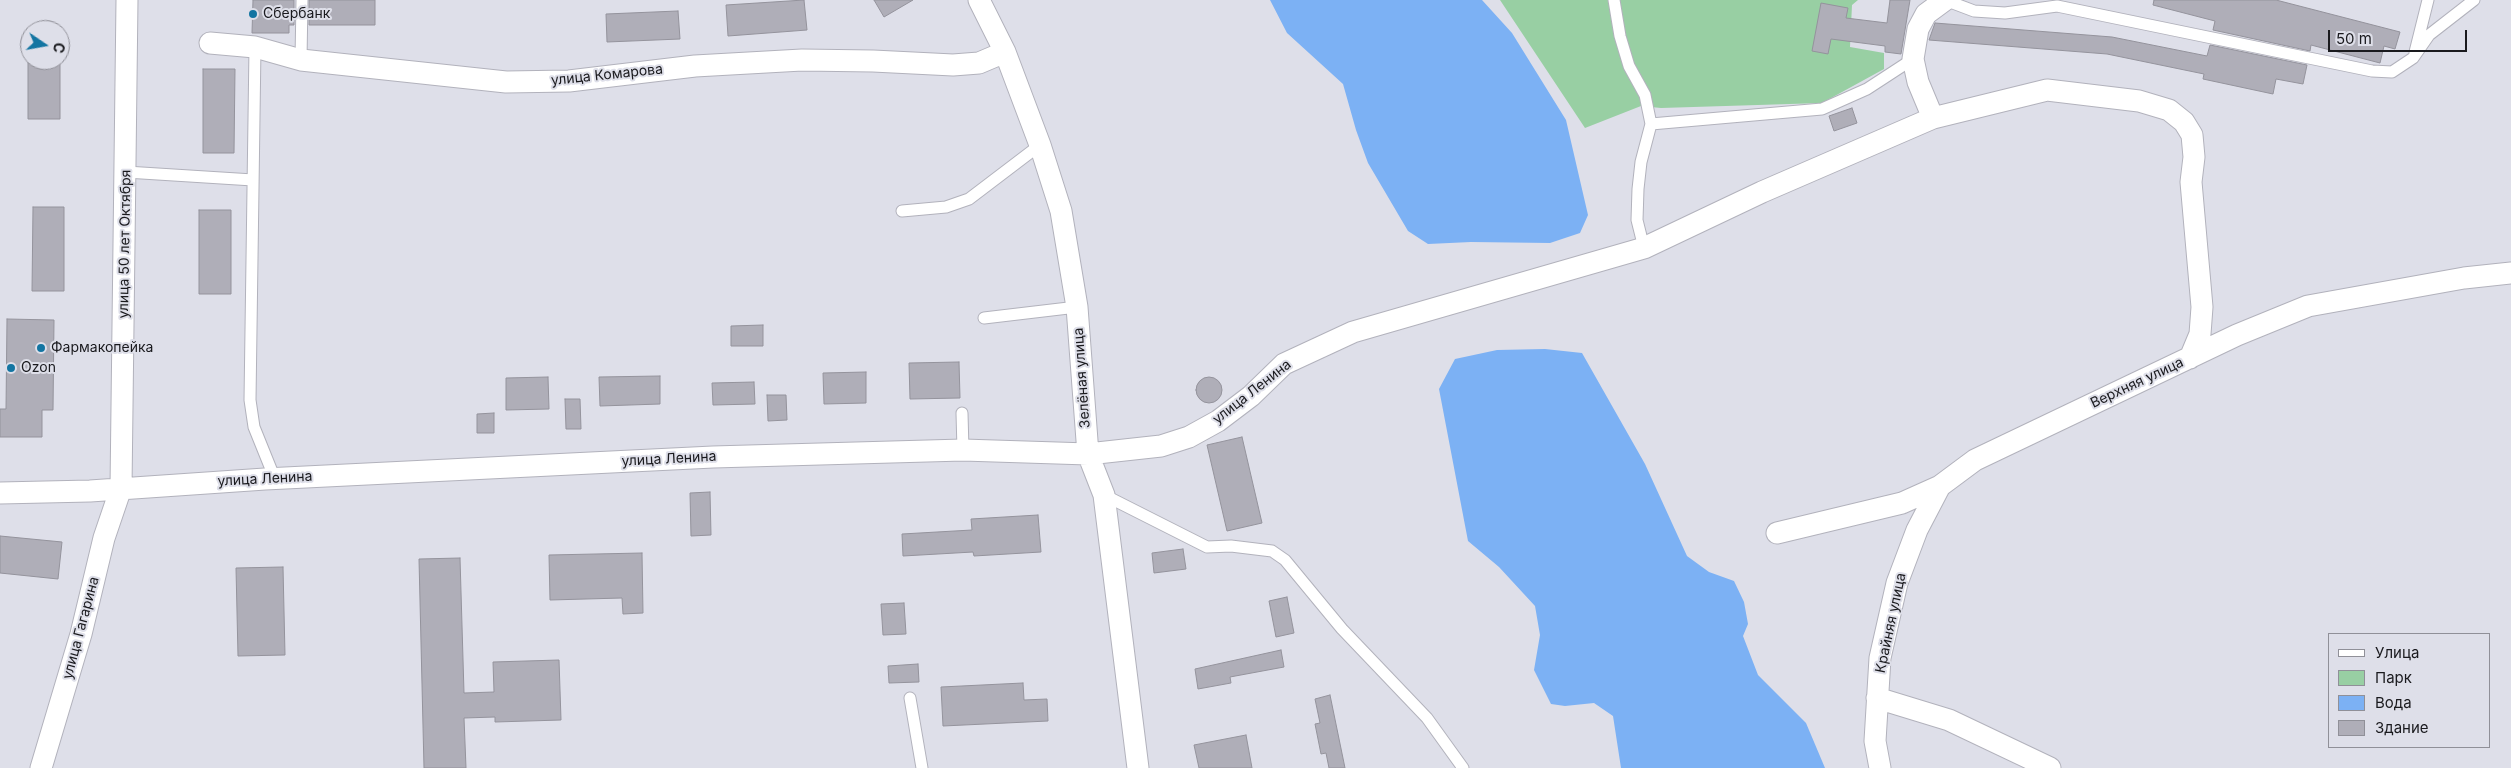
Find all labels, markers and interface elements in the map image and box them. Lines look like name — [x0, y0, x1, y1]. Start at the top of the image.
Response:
place label: Сбербанк — [263, 6, 330, 22]
marker: Сбербанк — [247, 8, 259, 20]
north arrow — [20, 20, 70, 70]
scale bar — [2331, 20, 2470, 52]
text: 50 m — [2336, 29, 2372, 48]
text: С — [50, 41, 69, 55]
street label: улица Комарова — [550, 61, 664, 89]
street label: улица 50 лет Октября — [115, 169, 135, 319]
street label: Зелёная улица — [1070, 327, 1094, 429]
place label: Фармакопейка — [51, 340, 153, 356]
marker: Фармакопейка — [35, 342, 47, 354]
street label: Верхняя улица — [2088, 354, 2186, 412]
street label: улица Ленина — [1209, 356, 1295, 428]
place label: Ozon — [21, 360, 56, 376]
marker: Ozon — [5, 362, 17, 374]
street label: улица Ленина — [621, 448, 717, 470]
street label: улица Ленина — [217, 468, 313, 490]
street label: Крайняя улица — [1872, 571, 1910, 675]
street label: улица Гагарина — [59, 575, 103, 681]
legend — [2328, 633, 2491, 748]
text: Улица — [2375, 643, 2419, 662]
text: Парк — [2375, 668, 2412, 687]
text: Вода — [2375, 693, 2412, 712]
text: Здание — [2375, 718, 2429, 737]

